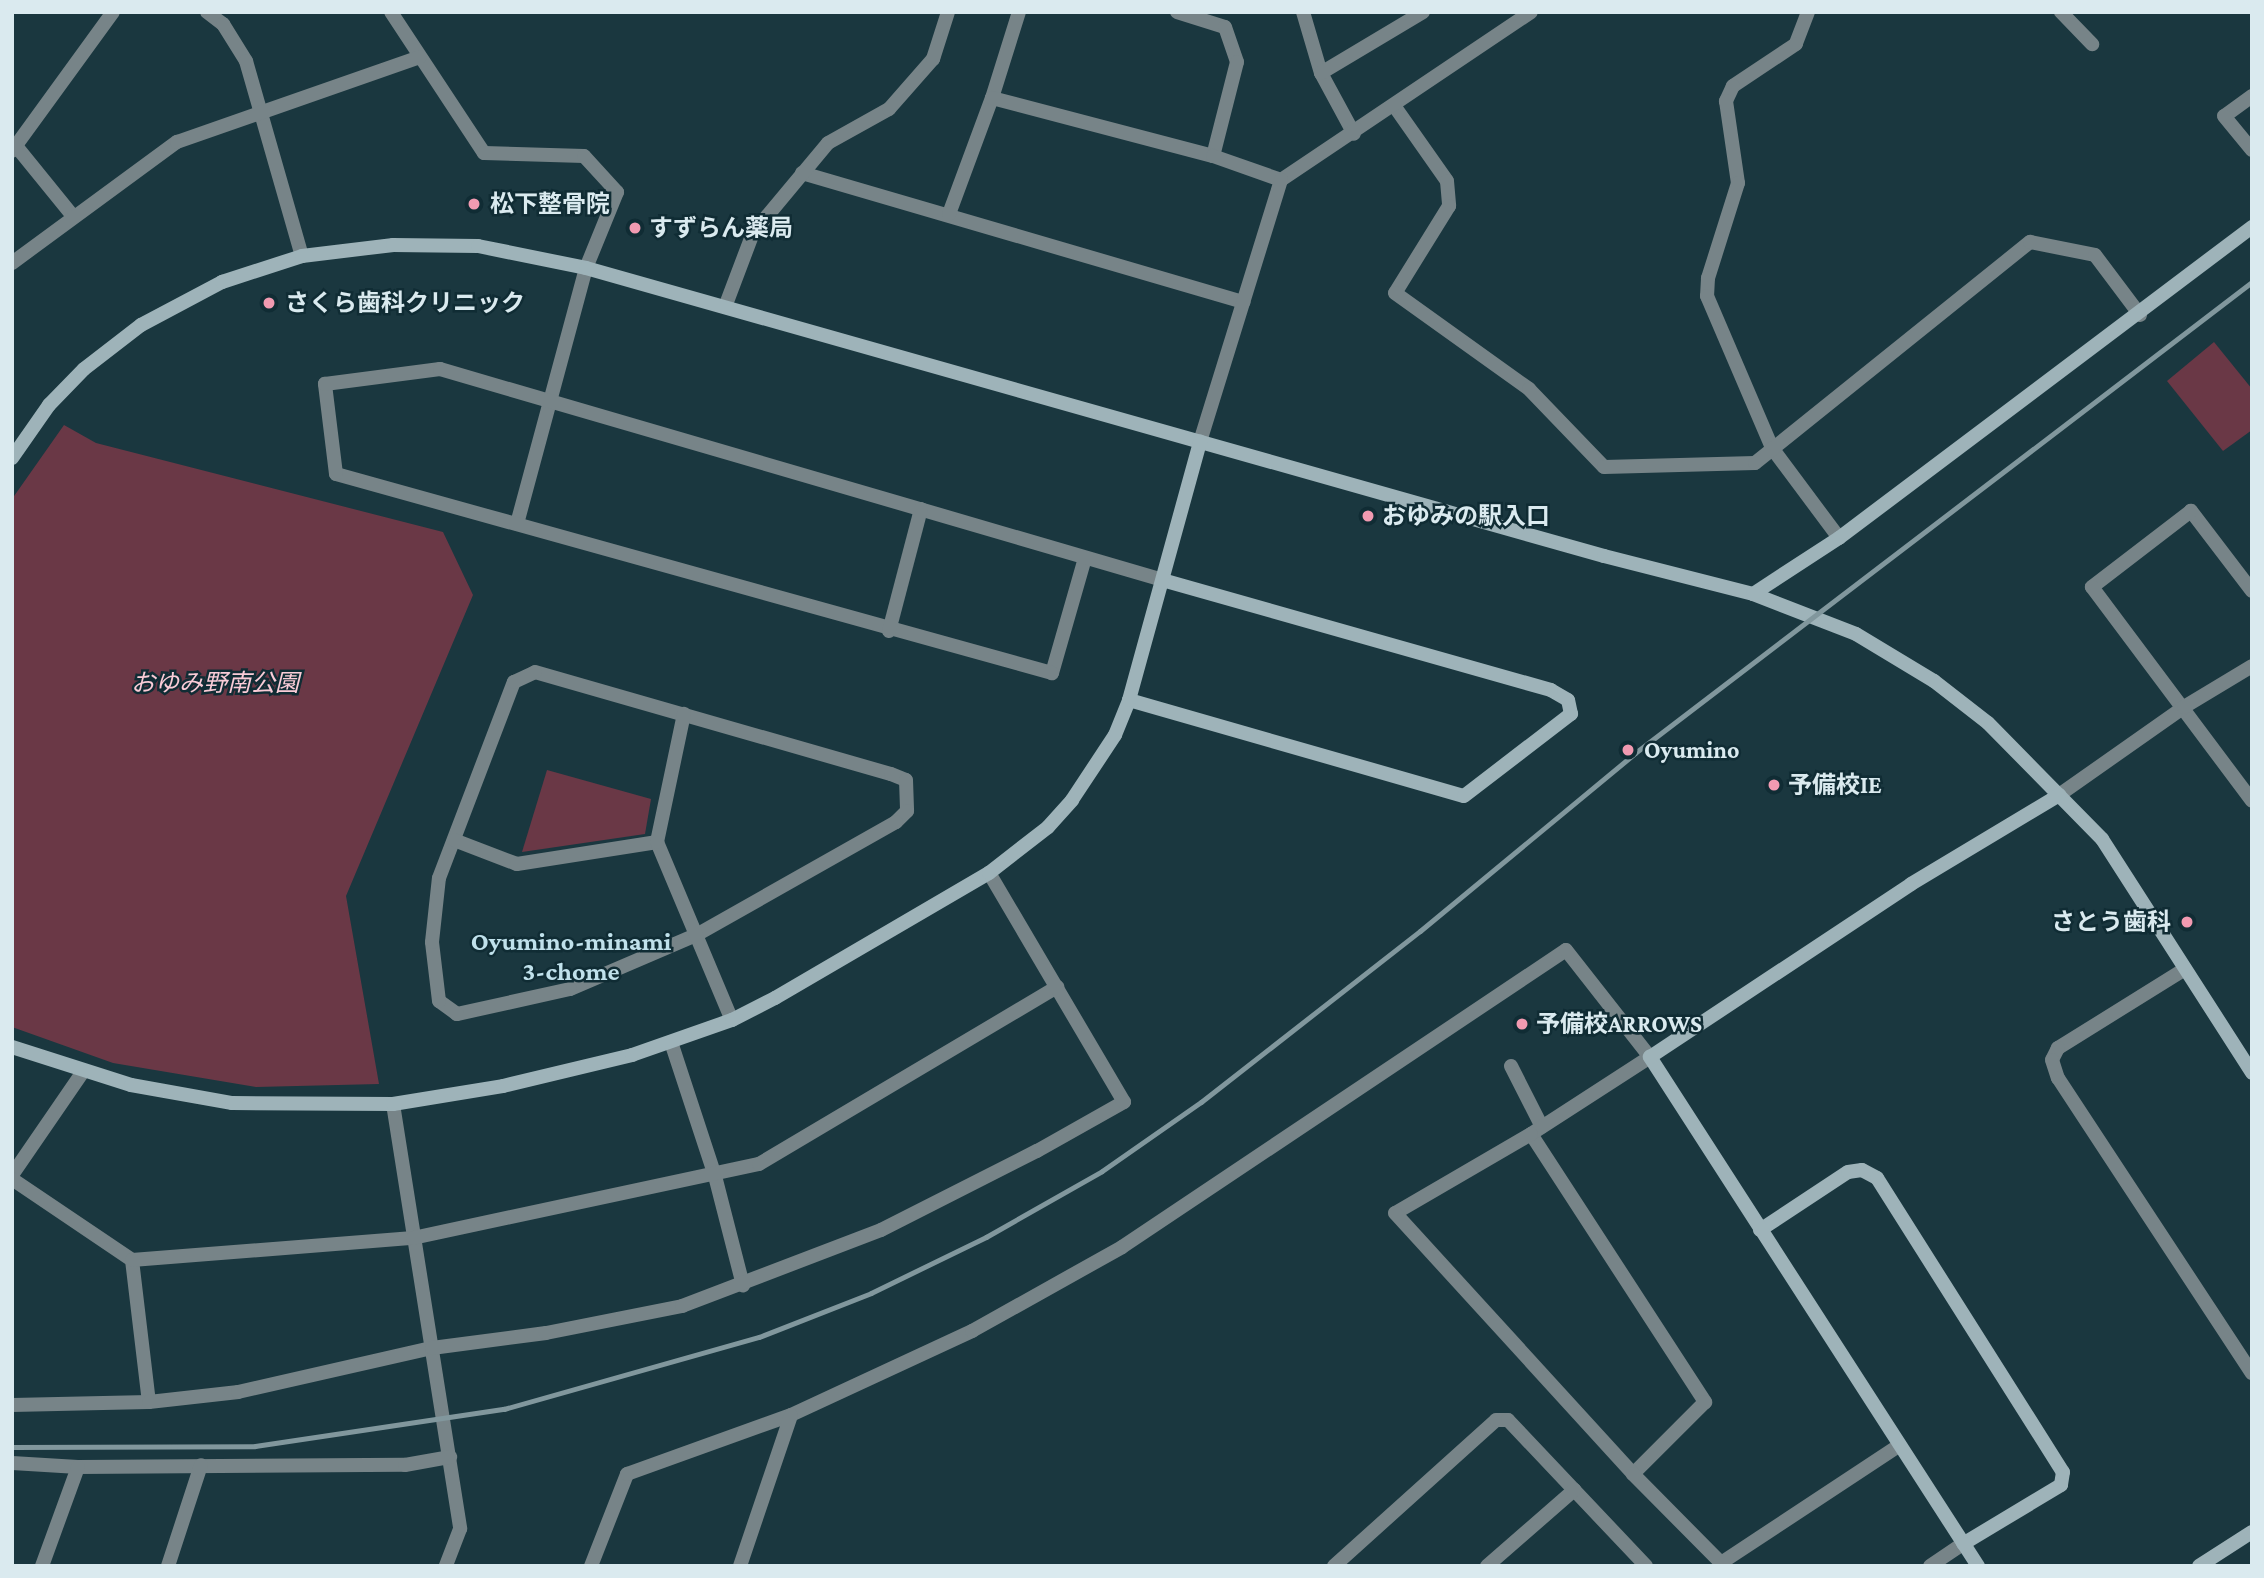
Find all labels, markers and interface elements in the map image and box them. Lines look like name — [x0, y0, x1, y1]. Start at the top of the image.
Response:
place label: 松下整骨院 — [490, 190, 610, 218]
marker: 松下整骨院 — [464, 194, 484, 214]
place label: すずらん薬局 — [649, 214, 793, 242]
marker: すずらん薬局 — [627, 220, 643, 236]
place label: さくら歯科クリニック — [285, 289, 525, 317]
marker: さくら歯科クリニック — [259, 293, 279, 313]
place label: おゆみの駅入口 — [1382, 502, 1550, 530]
marker: おゆみの駅入口 — [1360, 508, 1376, 524]
park label: おゆみ野南公園 — [131, 669, 299, 697]
place label: Oyumino — [1644, 736, 1740, 764]
marker: Oyumino — [1618, 740, 1638, 760]
place label: 予備校IE — [1788, 771, 1882, 799]
marker: 予備校IE — [1766, 777, 1782, 793]
place label: さとう歯科 — [2051, 908, 2171, 936]
marker: さとう歯科 — [2177, 912, 2197, 932]
district label: Oyumino-minami 3-chome — [471, 926, 671, 988]
place label: 予備校ARROWS — [1536, 1010, 1702, 1038]
marker: 予備校ARROWS — [1514, 1016, 1530, 1032]

